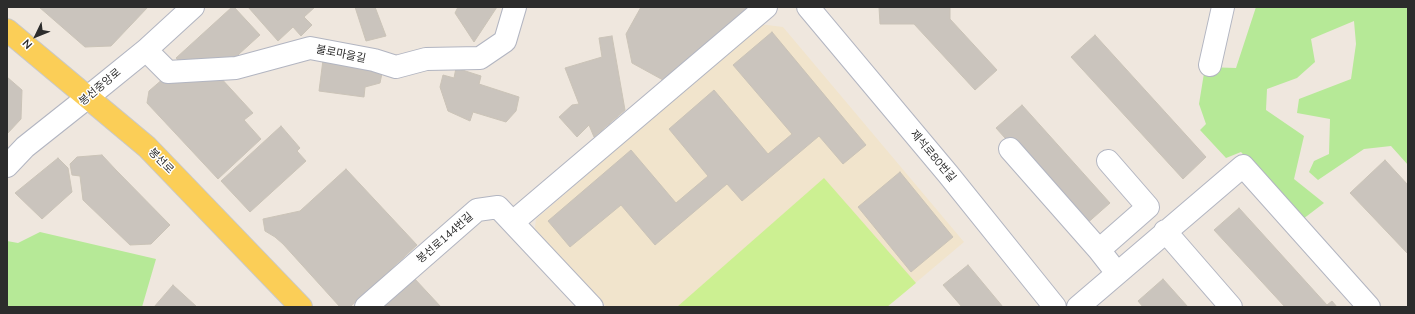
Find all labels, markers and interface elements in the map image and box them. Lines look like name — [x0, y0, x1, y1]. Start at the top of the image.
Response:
north arrow — [16, 16, 56, 56]
text: N — [19, 36, 35, 52]
street label: 불로마을길 — [315, 43, 367, 65]
street label: 봉선중앙로 — [76, 66, 124, 108]
street label: 제석로80번길 — [907, 127, 959, 185]
street label: 봉선로 — [146, 146, 176, 176]
street label: 봉선로144번길 — [414, 210, 476, 266]

